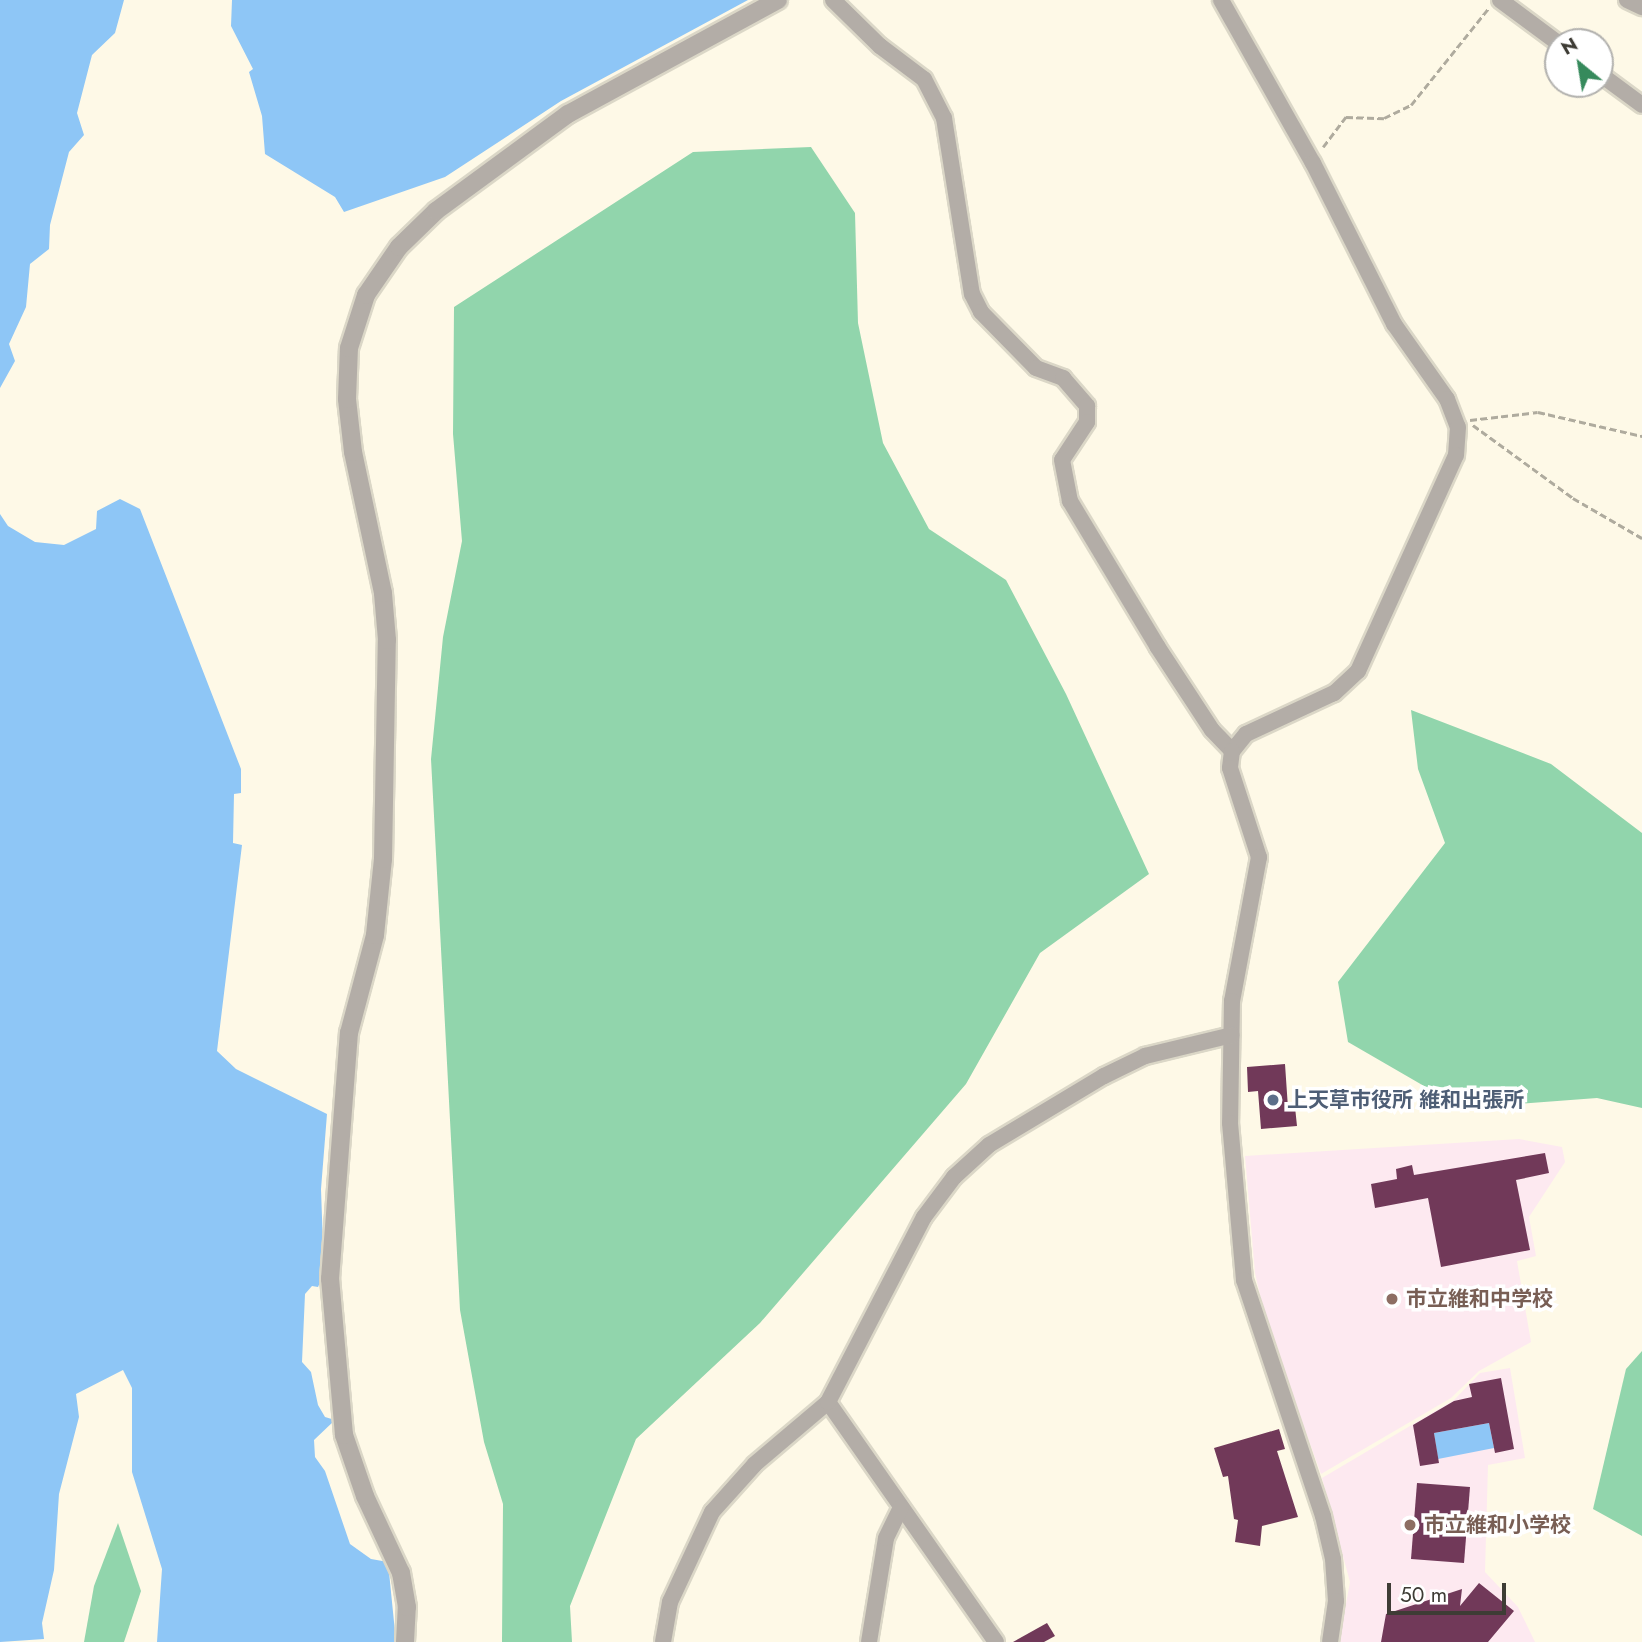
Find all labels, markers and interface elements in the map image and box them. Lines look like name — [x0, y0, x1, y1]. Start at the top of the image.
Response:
north arrow — [1544, 28, 1614, 98]
text: N — [1556, 31, 1583, 62]
place label: 上天草市役所 維和出張所 — [1287, 1087, 1524, 1113]
marker: 上天草市役所 維和出張所 — [1265, 1092, 1281, 1108]
place label: 市立維和中学校 — [1406, 1286, 1553, 1312]
marker: 市立維和中学校 — [1384, 1291, 1400, 1307]
place label: 市立維和小学校 — [1424, 1512, 1571, 1538]
marker: 市立維和小学校 — [1402, 1517, 1418, 1533]
scale bar — [1390, 1568, 1509, 1612]
text: 50 m — [1400, 1580, 1447, 1610]

